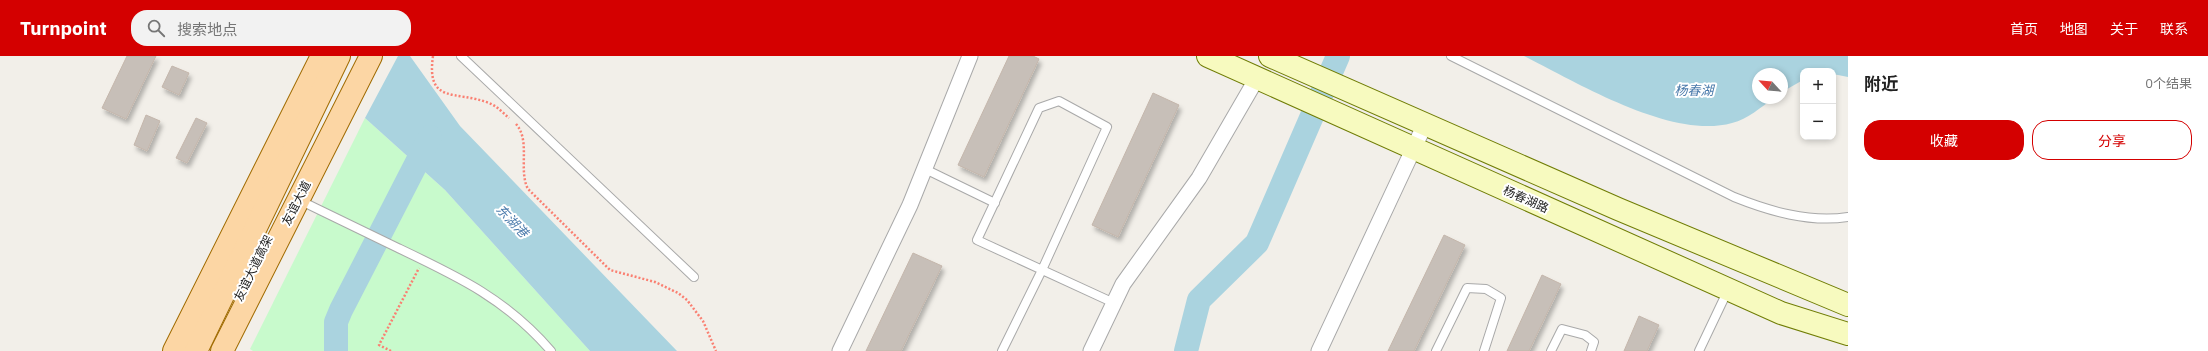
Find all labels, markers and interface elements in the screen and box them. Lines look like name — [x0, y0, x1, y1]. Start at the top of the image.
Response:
search box — [131, 10, 411, 46]
text: Turnpoint — [20, 16, 107, 40]
icon: search — [145, 17, 167, 39]
text: 搜索地点 — [177, 20, 237, 39]
text: 首页 — [2010, 20, 2038, 38]
text: 地图 — [2060, 20, 2088, 38]
text: 关于 — [2110, 20, 2138, 38]
text: 联系 — [2160, 20, 2188, 38]
north arrow — [1752, 68, 1788, 104]
map controls — [1800, 68, 1836, 140]
button: + — [1800, 68, 1836, 104]
text: 附近 — [1864, 73, 1898, 95]
text: 0个结果 — [2145, 75, 2192, 92]
water label: 杨春湖 — [1674, 82, 1715, 99]
button: − — [1800, 104, 1836, 140]
button: 收藏 — [1864, 120, 2024, 160]
button: 分享 — [2032, 120, 2192, 160]
street label: 友谊大道 — [278, 178, 314, 228]
street label: 杨春湖路 — [1501, 182, 1551, 216]
water label: 东湖港 — [492, 201, 533, 242]
street label: 友谊大道高架 — [230, 232, 276, 304]

